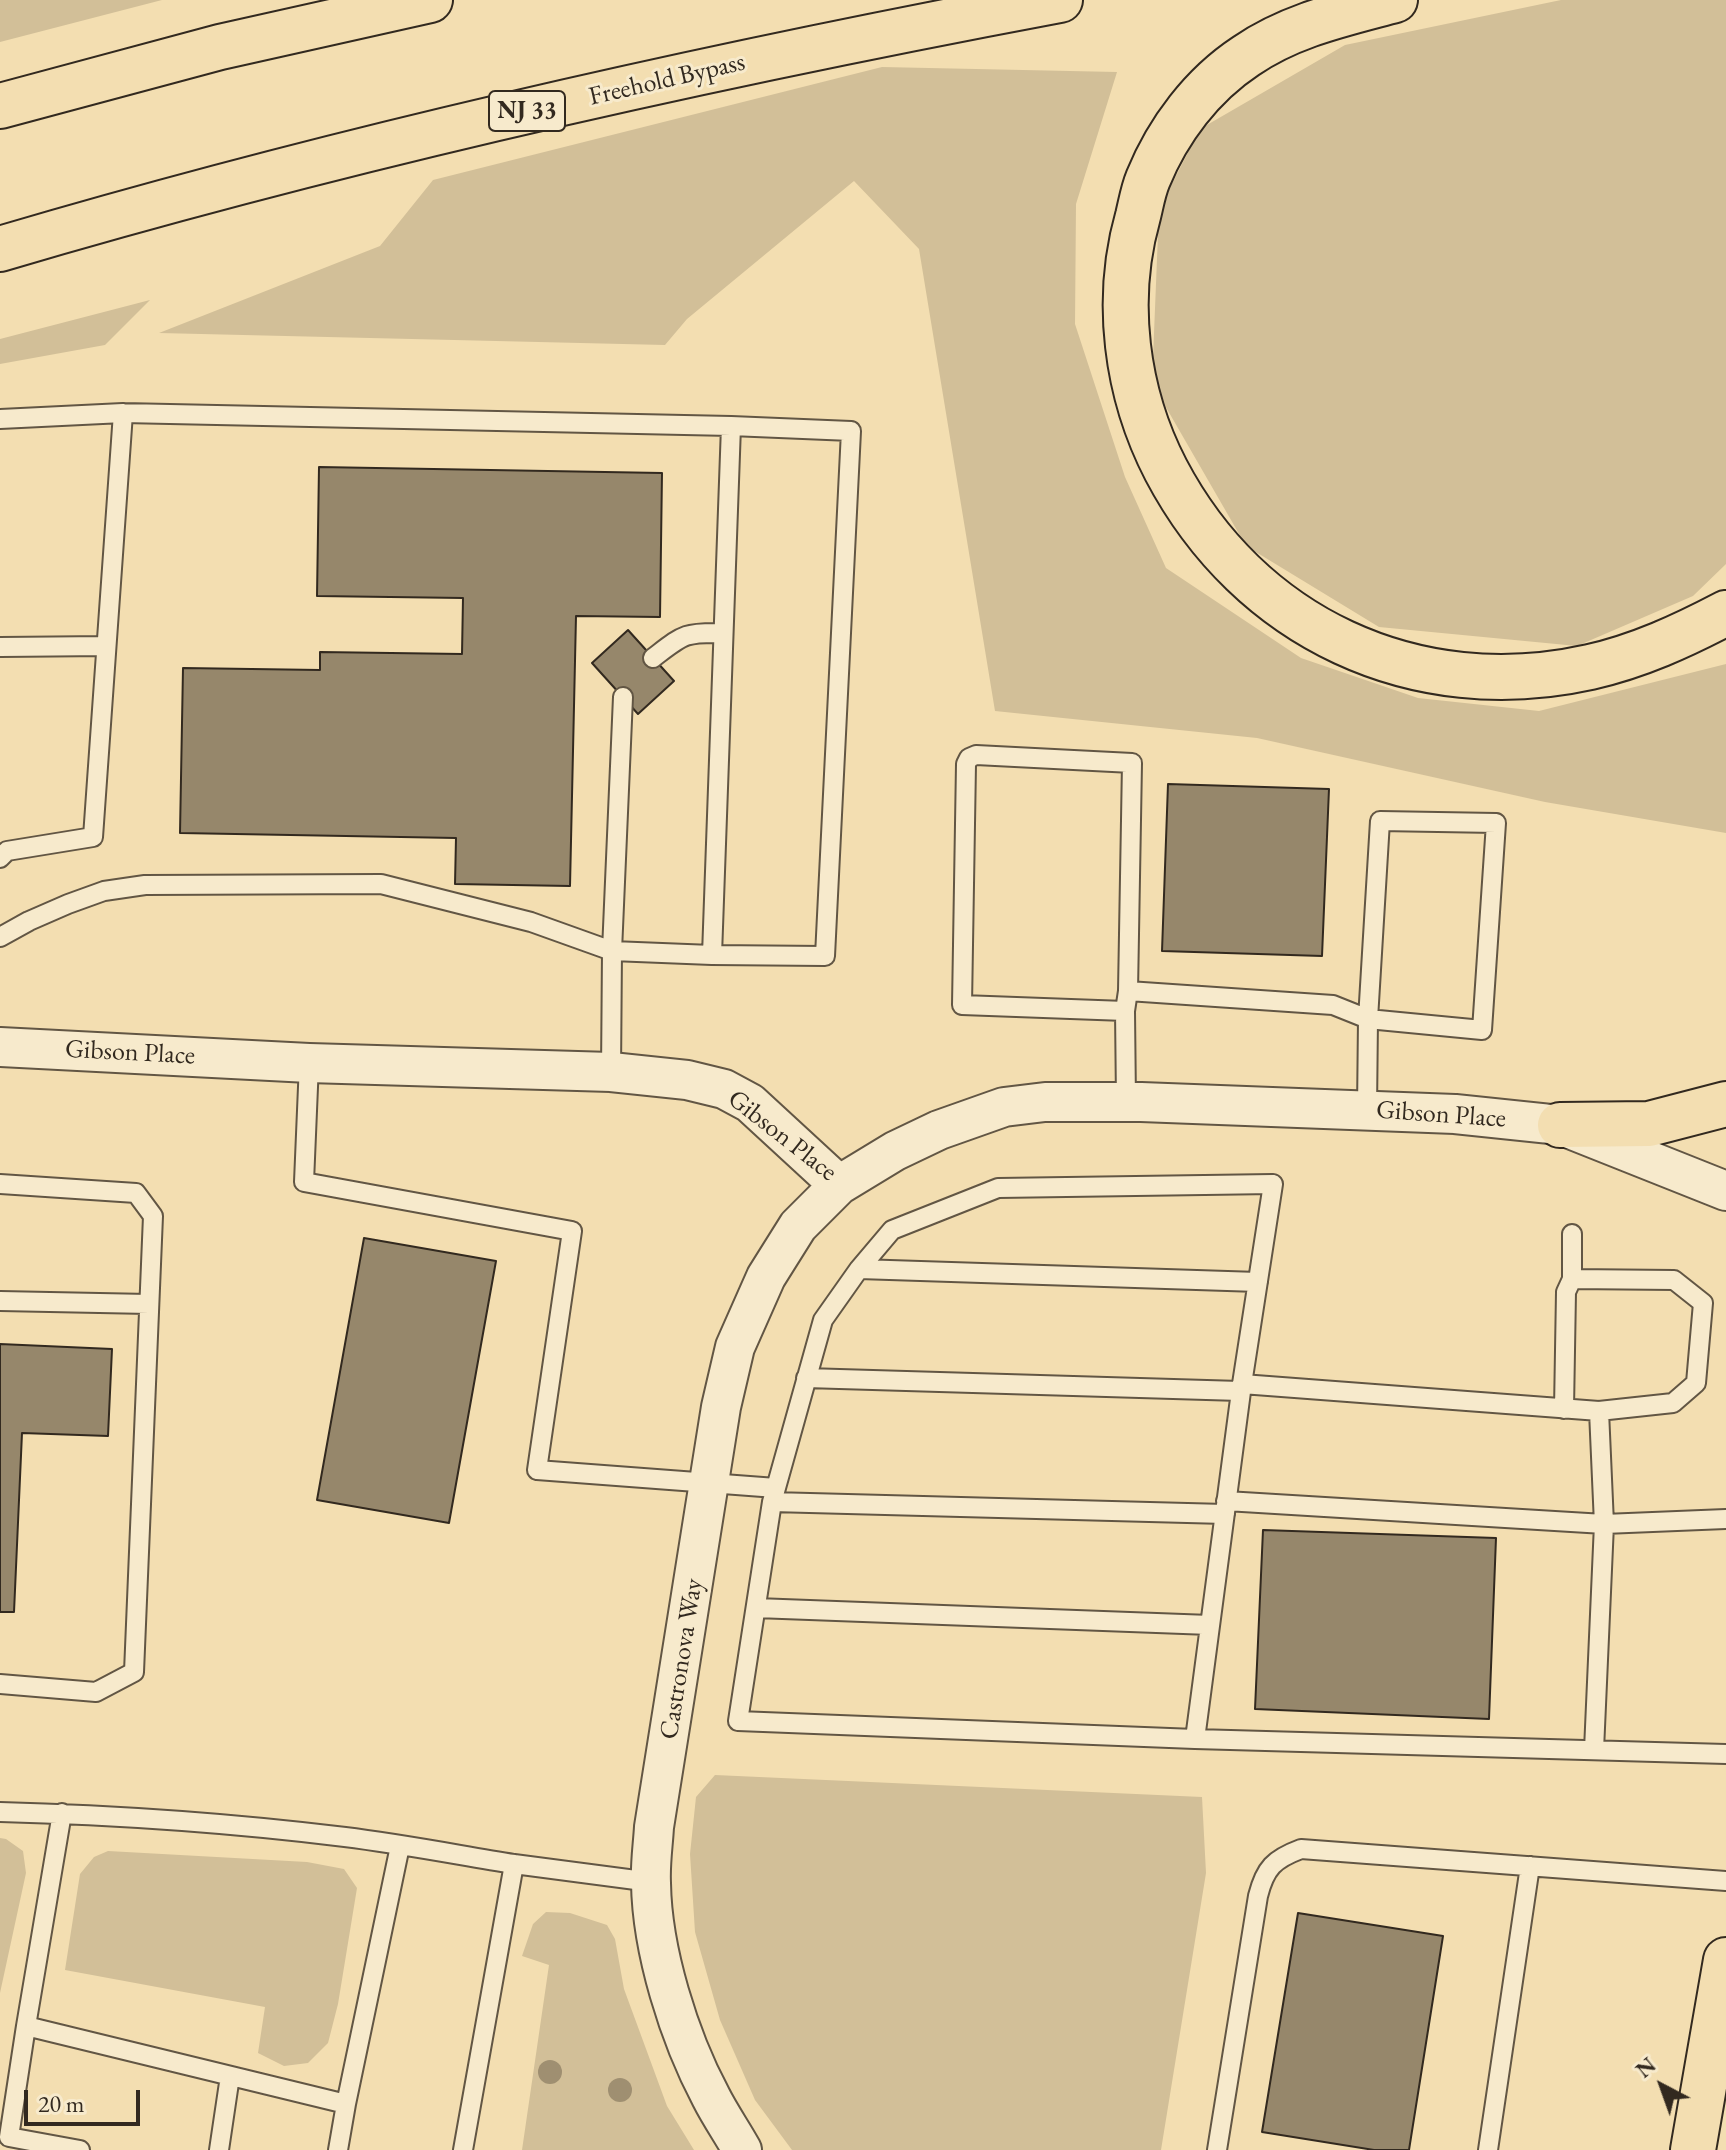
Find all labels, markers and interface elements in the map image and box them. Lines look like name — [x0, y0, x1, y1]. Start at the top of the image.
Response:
street label: Freehold Bypass — [586, 47, 748, 113]
road number: NJ 33 — [489, 91, 565, 131]
street label: Gibson Place — [64, 1034, 196, 1072]
street label: Gibson Place — [721, 1084, 843, 1188]
street label: Gibson Place — [1375, 1095, 1507, 1135]
street label: Castronova Way — [654, 1576, 710, 1742]
north arrow — [1622, 2046, 1702, 2126]
text: N — [1630, 2051, 1662, 2084]
scale bar — [28, 2074, 144, 2124]
text: 20 m — [38, 2088, 85, 2119]

